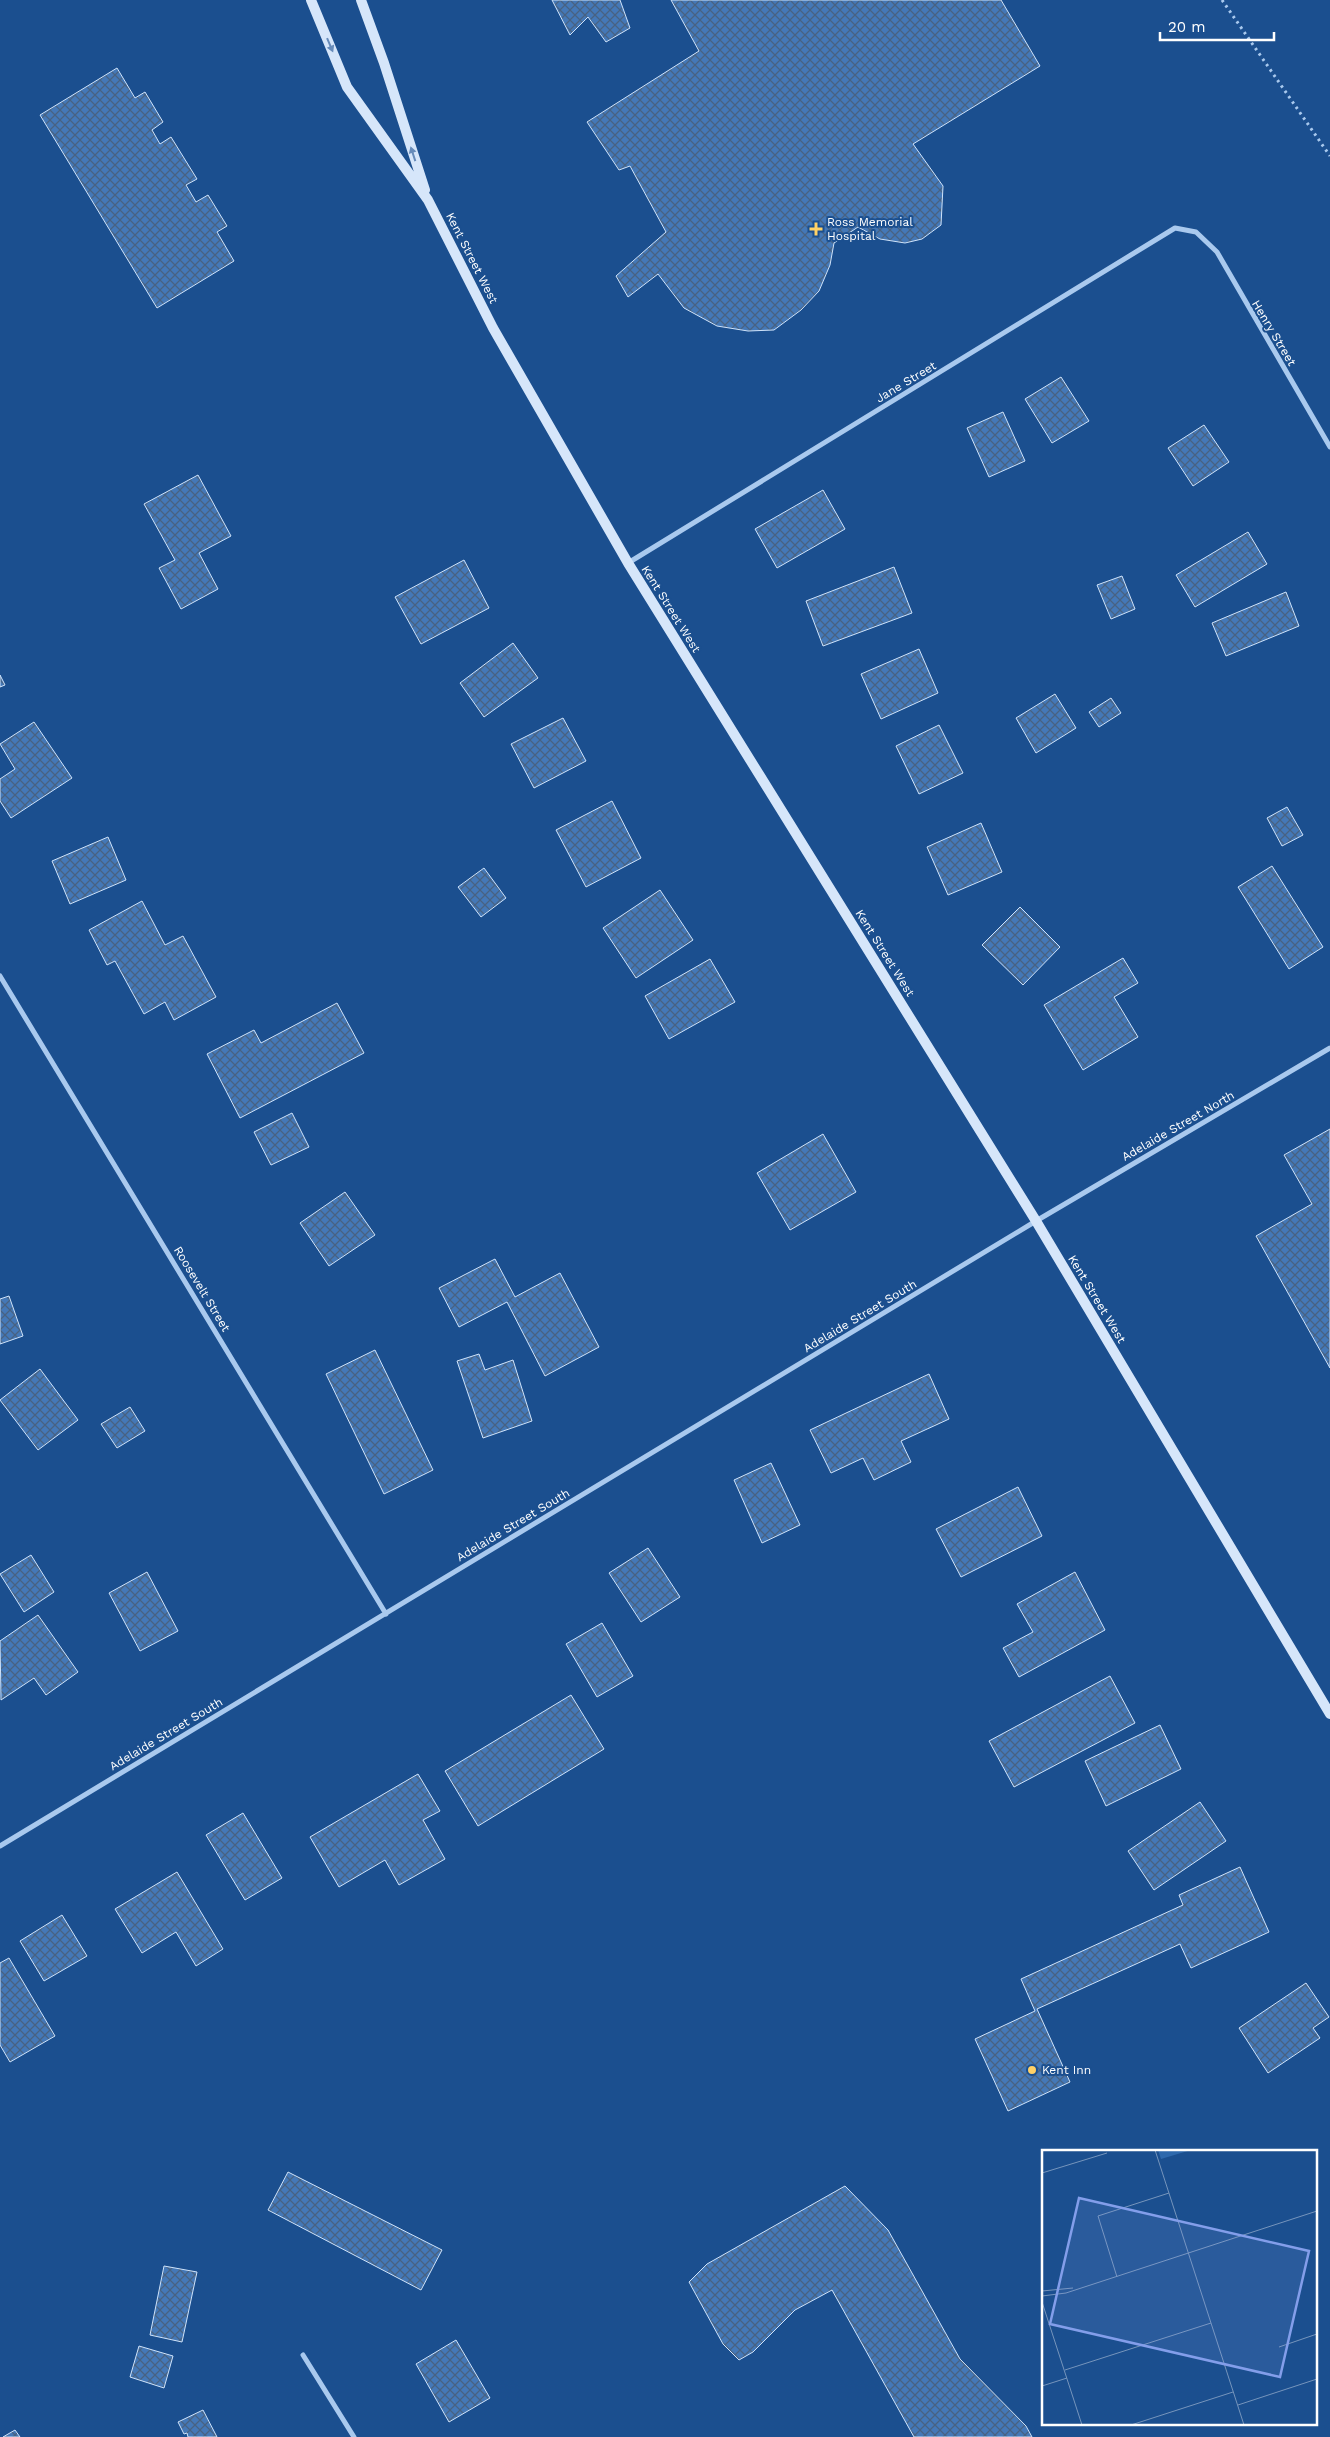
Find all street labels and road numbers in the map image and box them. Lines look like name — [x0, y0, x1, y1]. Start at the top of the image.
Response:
street label: Kent Street West — [443, 210, 501, 306]
street label: Henry Street — [1249, 298, 1299, 368]
street label: Jane Street — [873, 359, 939, 405]
street label: Kent Street West — [639, 563, 703, 655]
street label: Kent Street West — [853, 907, 917, 999]
street label: Adelaide Street North — [1119, 1088, 1237, 1164]
street label: Roosevelt Street — [171, 1244, 233, 1334]
street label: Kent Street West — [1065, 1252, 1129, 1346]
street label: Adelaide Street South — [801, 1277, 919, 1355]
street label: Adelaide Street South — [454, 1486, 572, 1564]
street label: Adelaide Street South — [107, 1695, 225, 1773]

